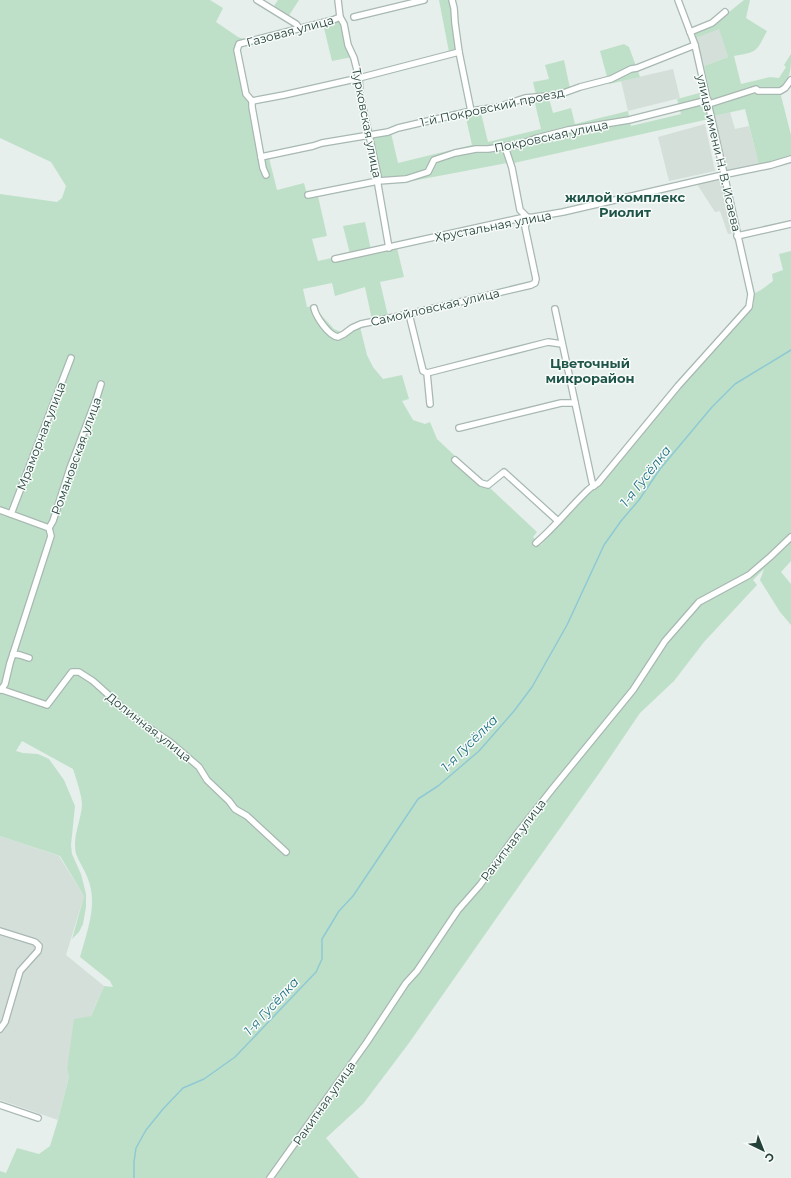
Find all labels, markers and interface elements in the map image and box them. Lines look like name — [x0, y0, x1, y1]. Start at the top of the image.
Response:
street label: Газовая улица — [245, 12, 335, 50]
street label: Турковская улица — [349, 67, 385, 179]
street label: улица имени Н. В. Исаева — [693, 72, 744, 233]
street label: 1-й Покровский проезд — [419, 84, 566, 130]
street label: Покровская улица — [493, 117, 609, 155]
district label: жилой комплекс Риолит — [565, 189, 685, 220]
street label: Хрустальная улица — [433, 207, 553, 245]
street label: Самойловская улица — [369, 285, 501, 329]
district label: Цветочный микрорайон — [545, 355, 635, 386]
street label: Мраморная улица — [13, 380, 69, 492]
street label: Романовская улица — [48, 395, 104, 517]
water label: 1-я Гусёлка — [616, 442, 674, 510]
street label: Долинная улица — [103, 689, 195, 765]
water label: 1-я Гусёлка — [437, 711, 501, 775]
street label: Ракитная улица — [477, 796, 549, 884]
water label: 1-я Гусёлка — [240, 974, 302, 1038]
street label: Ракитная улица — [289, 1058, 359, 1148]
north arrow — [743, 1130, 783, 1170]
text: С — [762, 1149, 778, 1165]

